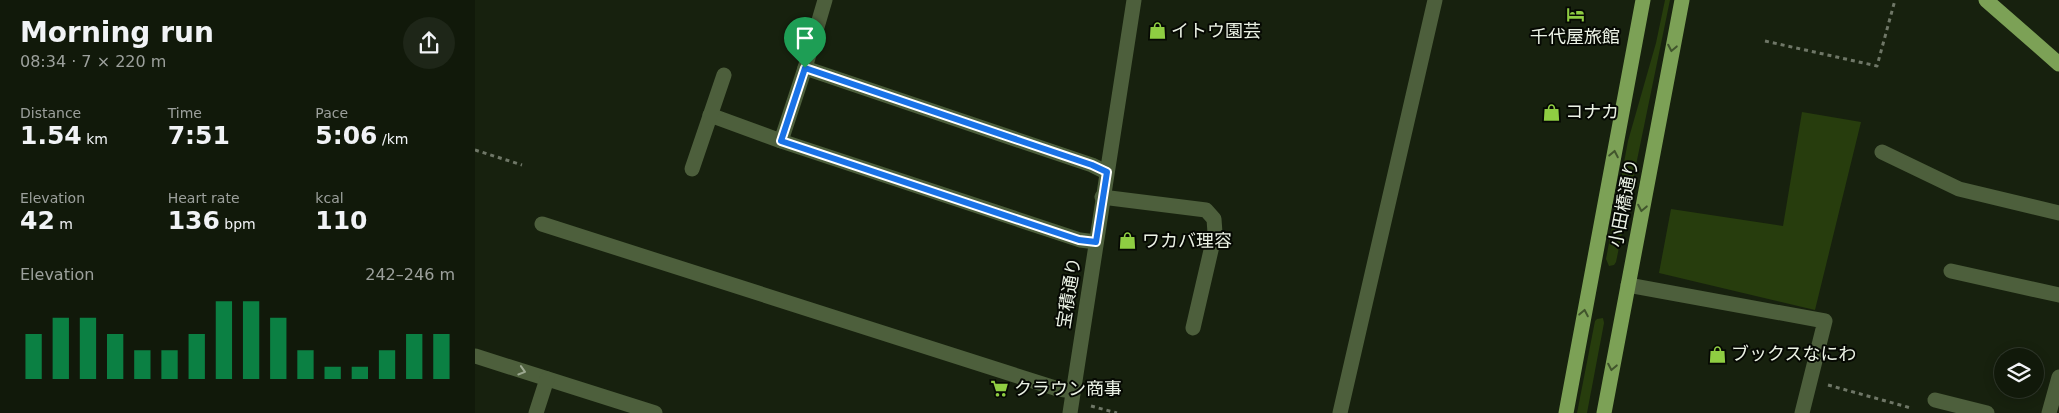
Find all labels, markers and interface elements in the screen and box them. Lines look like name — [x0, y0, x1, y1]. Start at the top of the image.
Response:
hotel icon: 千代屋旅館 — [1565, 4, 1585, 24]
text: Morning run — [20, 16, 214, 49]
button: share — [403, 17, 455, 69]
pin — [784, 17, 826, 68]
place label: イトウ園芸 — [1171, 20, 1261, 41]
shop icon: イトウ園芸 — [1147, 21, 1167, 41]
icon: arrive — [791, 24, 819, 52]
place label: 千代屋旅館 — [1530, 26, 1620, 47]
one-way arrow — [1668, 43, 1678, 52]
text: 08:34 · 7 × 220 m — [20, 52, 166, 71]
place label: コナカ — [1565, 101, 1619, 122]
shop icon: コナカ — [1541, 102, 1561, 122]
text: Distance — [20, 105, 81, 121]
text: Time — [168, 105, 202, 121]
text: Pace — [315, 105, 348, 121]
text: 1.54 — [20, 121, 82, 150]
text: 7:51 — [168, 121, 230, 150]
text: 5:06 — [315, 121, 378, 150]
text: km — [82, 131, 108, 147]
text: /km — [378, 131, 408, 147]
one-way arrow — [1609, 149, 1619, 158]
street label: 小田橋通り — [1605, 157, 1642, 249]
text: Elevation — [20, 190, 85, 206]
text: Heart rate — [168, 190, 240, 206]
text: kcal — [315, 190, 344, 206]
one-way arrow — [1638, 203, 1648, 212]
text: 42 — [20, 206, 55, 235]
text: 136 — [168, 206, 220, 235]
text: 110 — [315, 206, 368, 235]
text: m — [55, 216, 73, 232]
text: bpm — [220, 216, 256, 232]
place label: ワカバ理容 — [1142, 230, 1232, 251]
shop icon: ワカバ理容 — [1118, 231, 1138, 251]
street label: 宝積通り — [1053, 256, 1085, 330]
text: Elevation — [20, 265, 94, 284]
text: 242–246 m — [365, 265, 455, 284]
one-way arrow — [1579, 309, 1589, 318]
place label: ブックスなにわ — [1731, 343, 1856, 364]
shop icon: ブックスなにわ — [1707, 344, 1727, 364]
map controls — [1994, 348, 2044, 398]
button: layers — [1994, 348, 2044, 398]
one-way arrow — [1608, 363, 1618, 372]
one-way arrow — [517, 365, 525, 375]
place label: クラウン商事 — [1014, 378, 1122, 399]
supermarket icon: クラウン商事 — [990, 379, 1010, 399]

